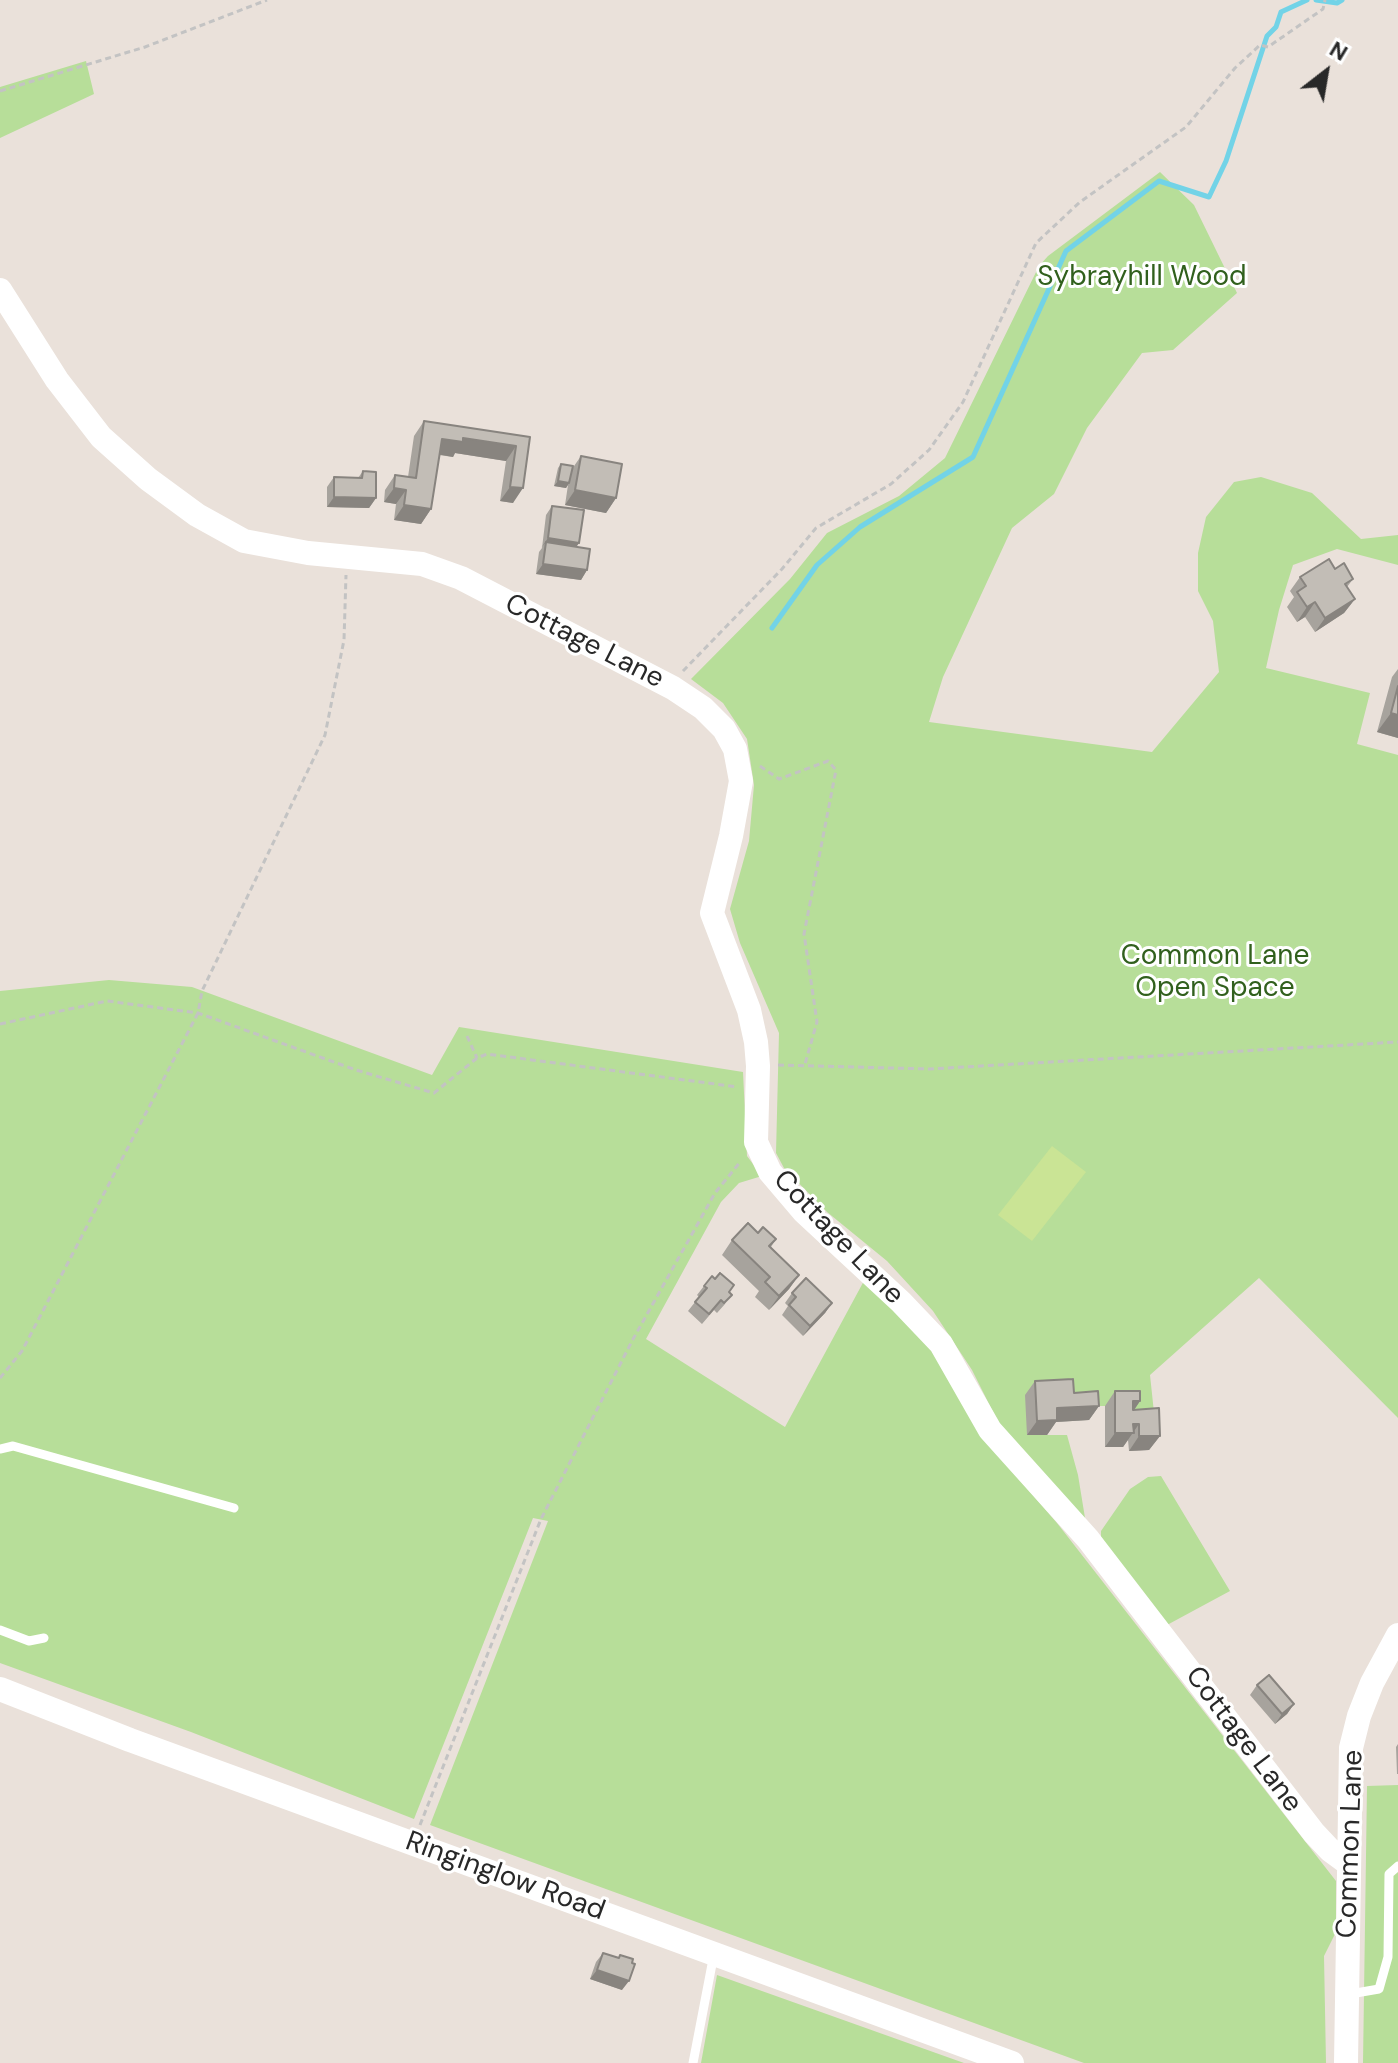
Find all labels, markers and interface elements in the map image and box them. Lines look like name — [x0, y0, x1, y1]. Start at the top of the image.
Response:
north arrow — [1286, 32, 1366, 112]
text: N — [1324, 34, 1353, 68]
park label: Sybrayhill Wood — [1037, 261, 1247, 295]
street label: Cottage Lane — [499, 588, 669, 696]
park label: Common Lane Open Space — [1121, 940, 1309, 1006]
street label: Cottage Lane — [766, 1164, 910, 1312]
street label: Cottage Lane — [1177, 1661, 1309, 1819]
street label: Common Lane — [1331, 1749, 1371, 1939]
street label: Ringinglow Road — [401, 1825, 609, 1929]

